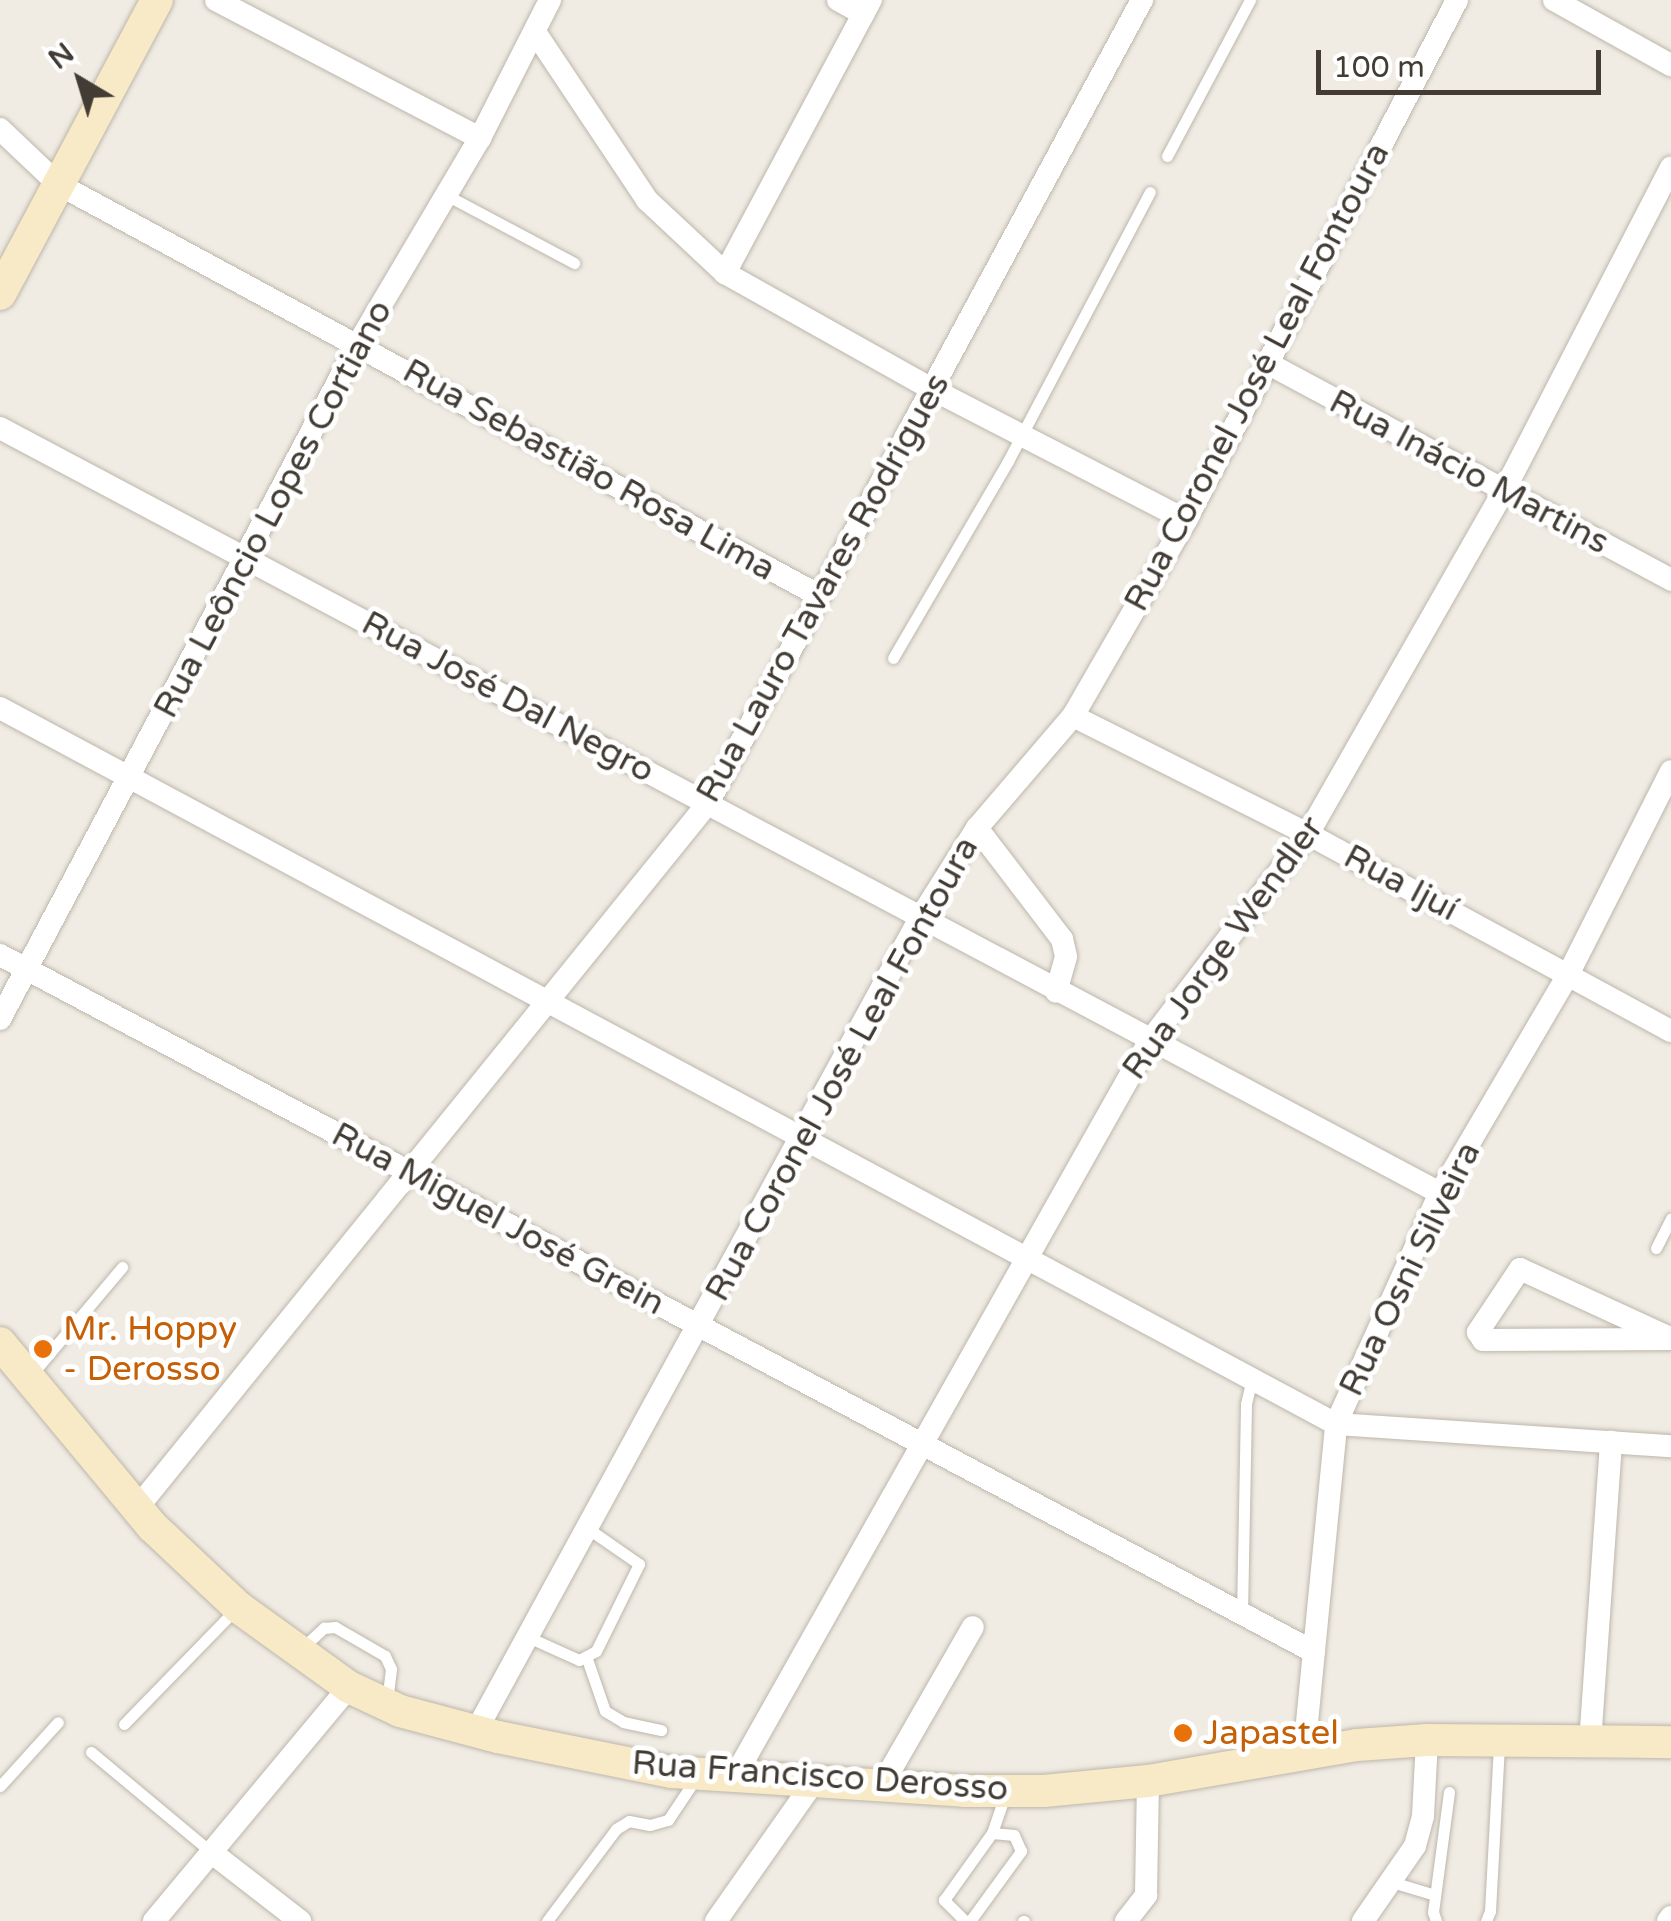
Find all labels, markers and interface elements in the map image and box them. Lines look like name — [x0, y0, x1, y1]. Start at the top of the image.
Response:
north arrow — [30, 30, 130, 130]
scale bar — [1321, 30, 1606, 92]
text: N — [42, 36, 81, 77]
text: 100 m — [1333, 49, 1425, 86]
street label: Rua Coronel José Leal Fontoura — [1115, 135, 1399, 619]
street label: Rua Leôncio Lopes Cortiano — [145, 293, 401, 725]
street label: Rua Sebastião Rosa Lima — [395, 350, 783, 590]
street label: Rua Lauro Tavares Rodrigues — [687, 366, 959, 810]
street label: Rua Inácio Martins — [1322, 381, 1616, 563]
street label: Rua José Dal Negro — [354, 602, 662, 792]
street label: Rua Jorge Wendler — [1113, 808, 1333, 1088]
street label: Rua Coronel José Leal Fontoura — [696, 829, 988, 1309]
street label: Rua Ijuí — [1337, 835, 1465, 931]
street label: Rua Miguel José Grein — [324, 1113, 672, 1325]
street label: Rua Osni Silveira — [1330, 1135, 1490, 1403]
place label: Mr. Hoppy - Derosso — [63, 1308, 237, 1390]
marker: Mr. Hoppy - Derosso — [32, 1338, 54, 1360]
place label: Japastel — [1203, 1712, 1339, 1754]
marker: Japastel — [1172, 1722, 1194, 1744]
street label: Rua Francisco Derosso — [630, 1742, 1010, 1810]

